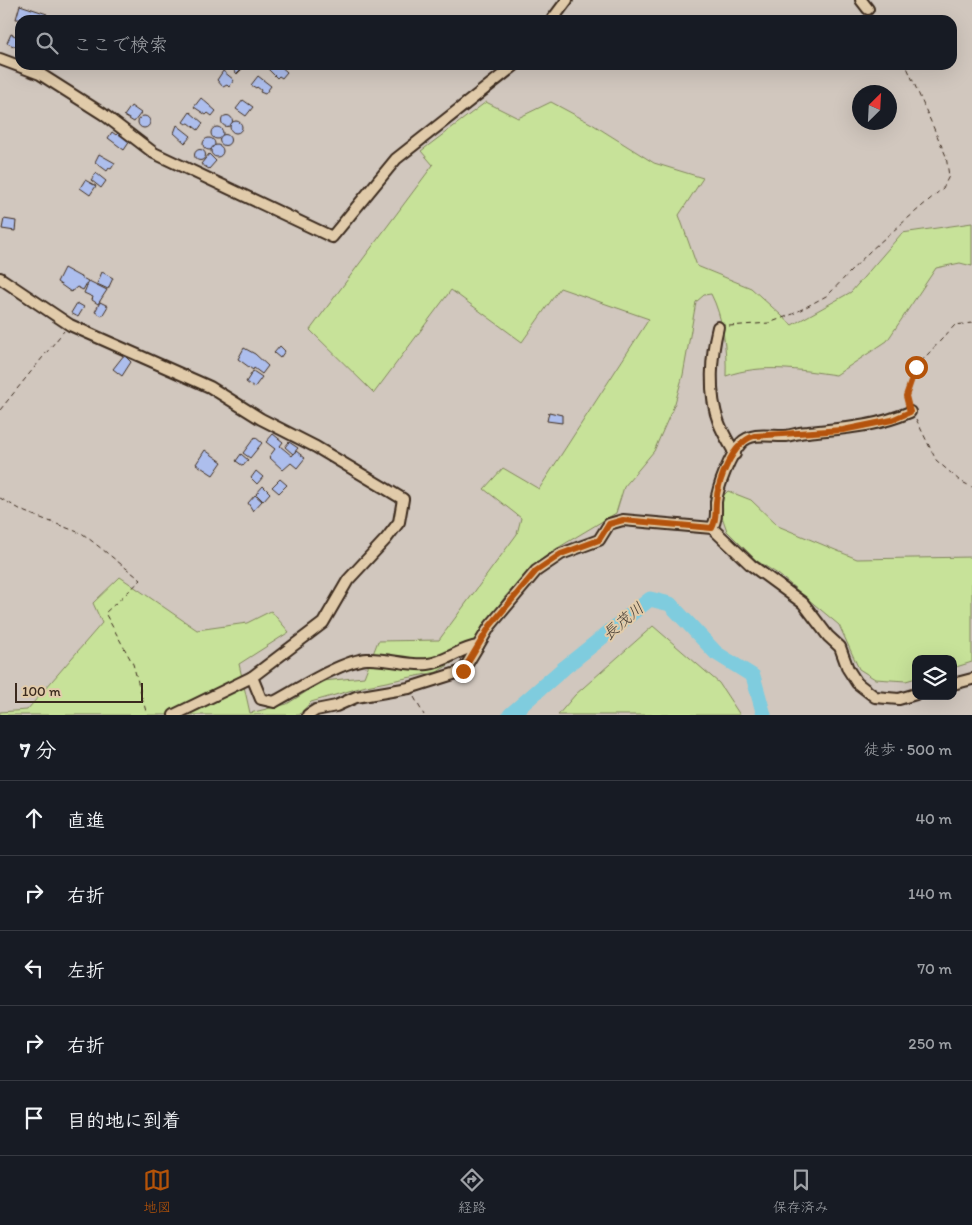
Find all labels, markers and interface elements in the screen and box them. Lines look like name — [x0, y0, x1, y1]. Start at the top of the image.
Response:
search box — [15, 15, 957, 70]
icon: search — [33, 29, 61, 57]
text: ここで検索 — [73, 33, 168, 56]
north arrow — [852, 85, 897, 130]
route start — [905, 356, 928, 379]
water label: 長茂川 — [599, 598, 647, 644]
map controls — [912, 655, 957, 700]
button: layers — [912, 655, 957, 700]
route end — [452, 660, 475, 683]
scale bar — [15, 680, 142, 703]
text: 100 m — [22, 683, 61, 700]
text: 7 分 — [20, 737, 56, 762]
text: 徒歩 · 500 m — [864, 740, 952, 759]
icon: ahead — [20, 804, 48, 832]
text: 直進 — [67, 809, 105, 832]
text: 40 m — [915, 809, 952, 828]
icon: right — [20, 879, 48, 907]
text: 右折 — [67, 884, 105, 907]
text: 140 m — [908, 884, 952, 903]
icon: left — [20, 954, 48, 982]
text: 左折 — [67, 959, 105, 982]
text: 70 m — [917, 959, 952, 978]
icon: right — [20, 1029, 48, 1057]
text: 右折 — [67, 1034, 105, 1057]
text: 250 m — [908, 1034, 952, 1053]
icon: arrive — [20, 1104, 48, 1132]
text: 目的地に到着 — [67, 1109, 181, 1132]
tab: 地図 — [143, 1166, 171, 1216]
tab: 経路 — [458, 1166, 486, 1216]
tab: 保存済み — [773, 1166, 829, 1216]

